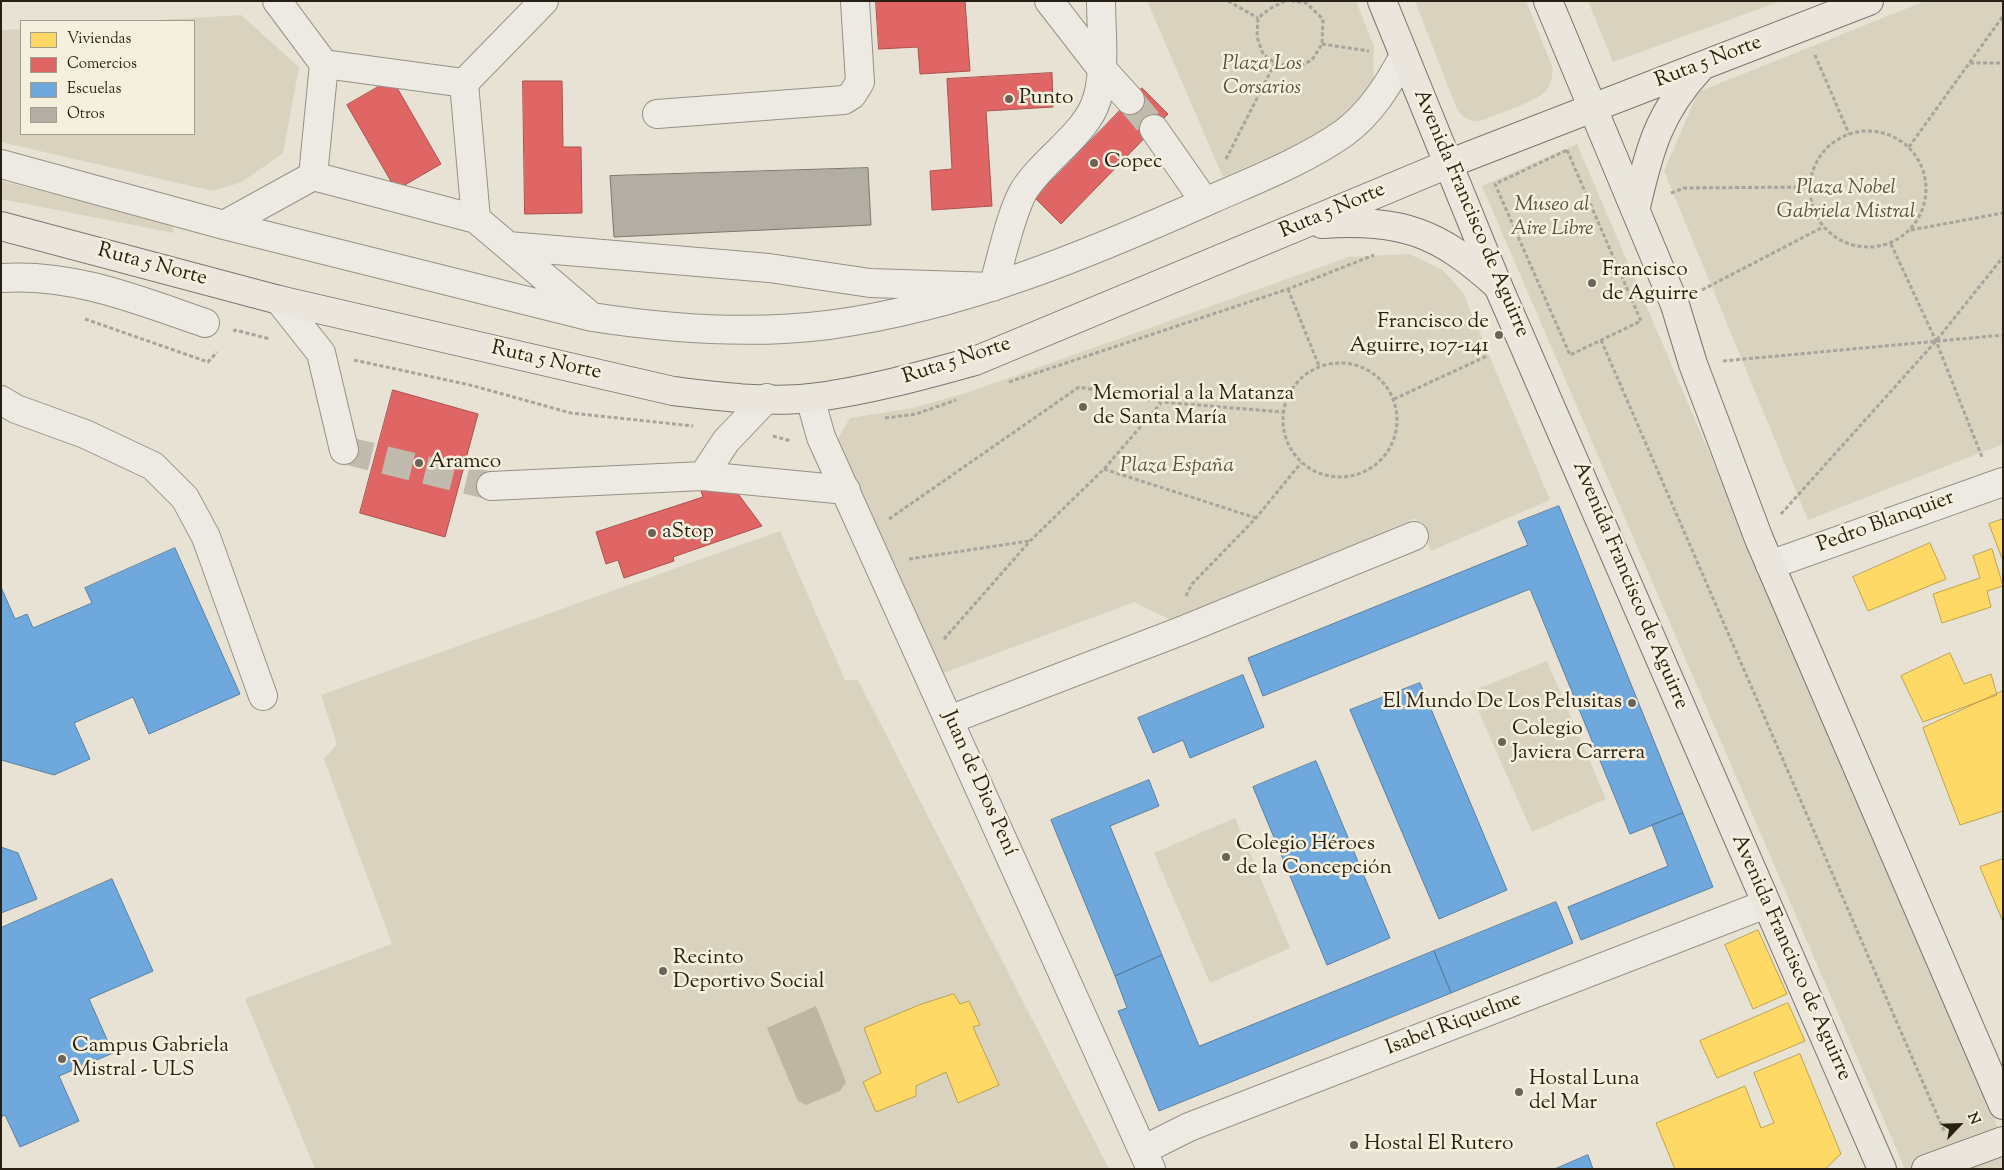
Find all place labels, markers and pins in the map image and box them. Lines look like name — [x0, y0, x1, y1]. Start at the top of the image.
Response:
place label: Punto — [1019, 86, 1074, 112]
marker: Punto — [1003, 93, 1015, 105]
place label: Copec — [1104, 150, 1163, 176]
marker: Copec — [1088, 157, 1100, 169]
place label: Francisco de Aguirre — [1602, 258, 1698, 308]
marker: Francisco de Aguirre — [1586, 277, 1598, 289]
place label: Francisco de Aguirre, 107-141 — [1350, 310, 1489, 360]
marker: Francisco de Aguirre, 107-141 — [1493, 329, 1505, 341]
place label: Memorial a la Matanza de Santa María — [1093, 382, 1294, 432]
marker: Memorial a la Matanza de Santa María — [1077, 401, 1089, 413]
place label: Aramco — [429, 450, 501, 476]
marker: Aramco — [413, 457, 425, 469]
place label: aStop — [662, 520, 714, 546]
marker: aStop — [646, 527, 658, 539]
place label: El Mundo De Los Pelusitas — [1383, 690, 1622, 716]
marker: El Mundo De Los Pelusitas — [1626, 697, 1638, 709]
place label: Colegio Javiera Carrera — [1512, 717, 1645, 767]
marker: Colegio Javiera Carrera — [1496, 736, 1508, 748]
place label: Colegio Héroes de la Concepción — [1236, 832, 1392, 882]
marker: Colegio Héroes de la Concepción — [1220, 851, 1232, 863]
place label: Recinto Deportivo Social — [673, 946, 825, 996]
marker: Recinto Deportivo Social — [657, 965, 669, 977]
place label: Campus Gabriela Mistral - ULS — [72, 1034, 229, 1084]
marker: Campus Gabriela Mistral - ULS — [56, 1053, 68, 1065]
place label: Hostal Luna del Mar — [1529, 1067, 1639, 1117]
marker: Hostal Luna del Mar — [1513, 1086, 1525, 1098]
place label: Hostal El Rutero — [1364, 1132, 1513, 1158]
marker: Hostal El Rutero — [1348, 1139, 1360, 1151]

